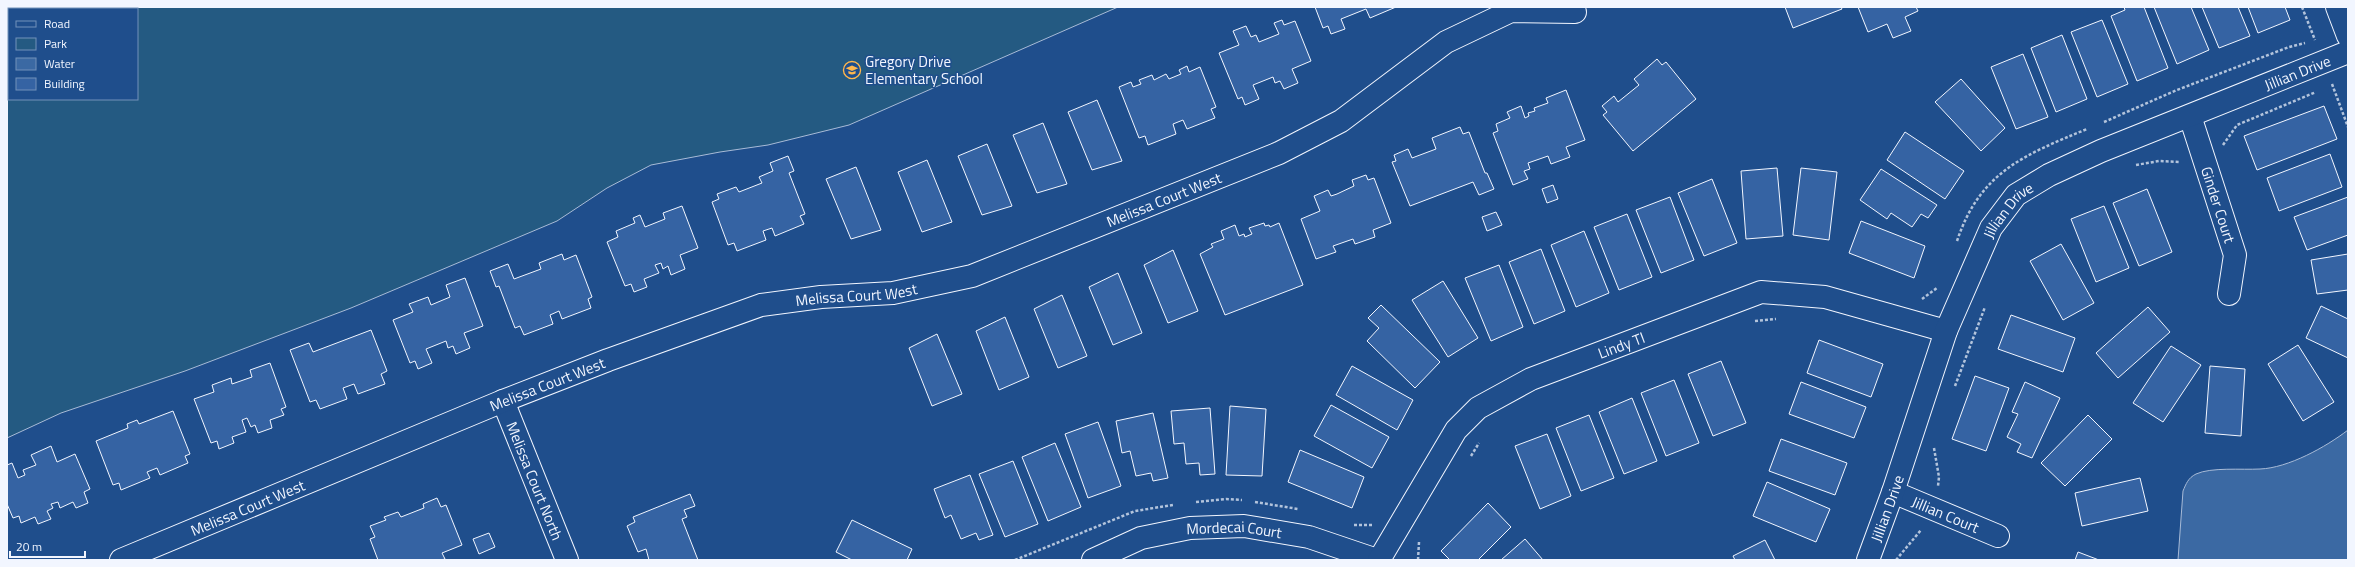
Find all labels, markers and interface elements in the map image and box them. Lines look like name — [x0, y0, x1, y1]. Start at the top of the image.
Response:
legend — [8, 8, 138, 100]
text: Road — [44, 14, 70, 33]
text: Park — [44, 34, 67, 53]
street label: Jillian Drive — [2261, 49, 2334, 96]
place label: Gregory Drive Elementary School — [865, 50, 983, 90]
text: Water — [44, 54, 75, 73]
school or university icon: Gregory Drive Elementary School — [842, 60, 862, 80]
text: Building — [44, 74, 85, 93]
street label: Ginder Court — [2196, 163, 2242, 246]
street label: Melissa Court West — [1103, 166, 1225, 233]
street label: Jillian Drive — [1976, 176, 2037, 242]
street label: Melissa Court West — [794, 276, 920, 312]
street label: Lindy Tl — [1594, 326, 1648, 364]
street label: Melissa Court West — [486, 351, 609, 417]
street label: Melissa Court North — [501, 418, 569, 543]
street label: Jillian Drive — [1864, 472, 1909, 545]
street label: Melissa Court West — [187, 473, 309, 541]
street label: Jillian Court — [1908, 490, 1983, 539]
street label: Mordecai Court — [1186, 514, 1284, 544]
scale bar — [10, 533, 85, 559]
text: 20 m — [16, 537, 42, 556]

